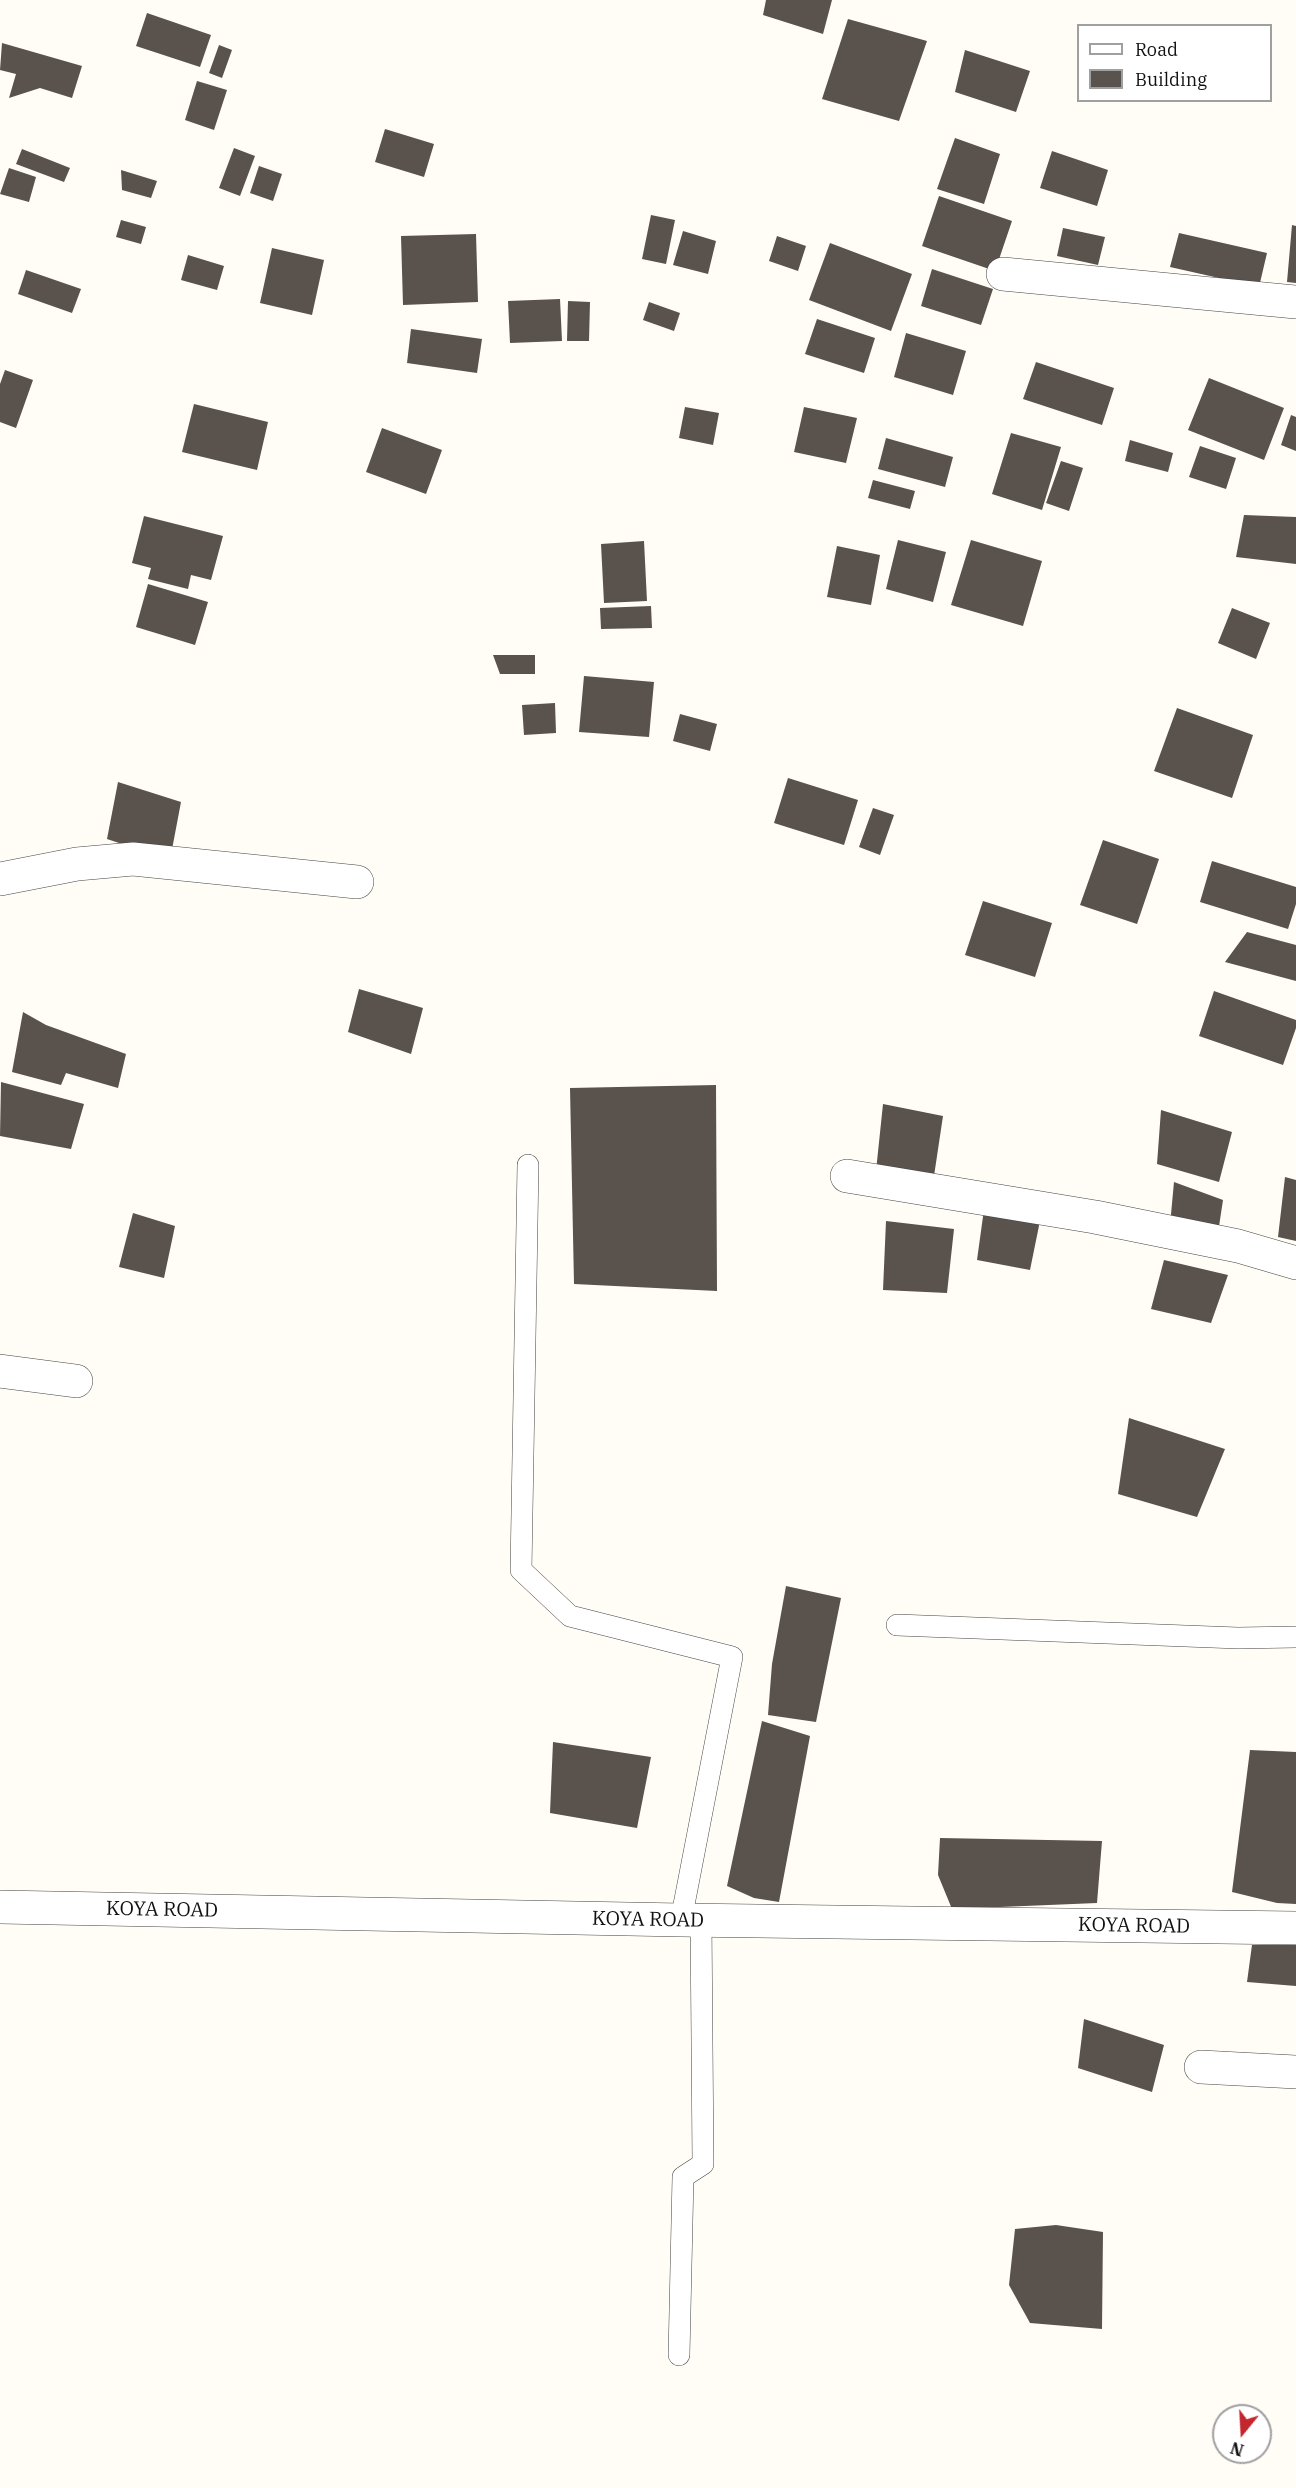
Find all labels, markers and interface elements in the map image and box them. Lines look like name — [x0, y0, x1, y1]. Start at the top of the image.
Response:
legend — [1077, 24, 1272, 102]
text: Road — [1135, 38, 1178, 61]
text: Building — [1135, 68, 1207, 91]
street label: KOYA ROAD — [106, 1897, 218, 1923]
street label: KOYA ROAD — [592, 1907, 704, 1933]
street label: KOYA ROAD — [1078, 1913, 1190, 1939]
north arrow — [1212, 2404, 1272, 2464]
text: N — [1228, 2438, 1246, 2461]

